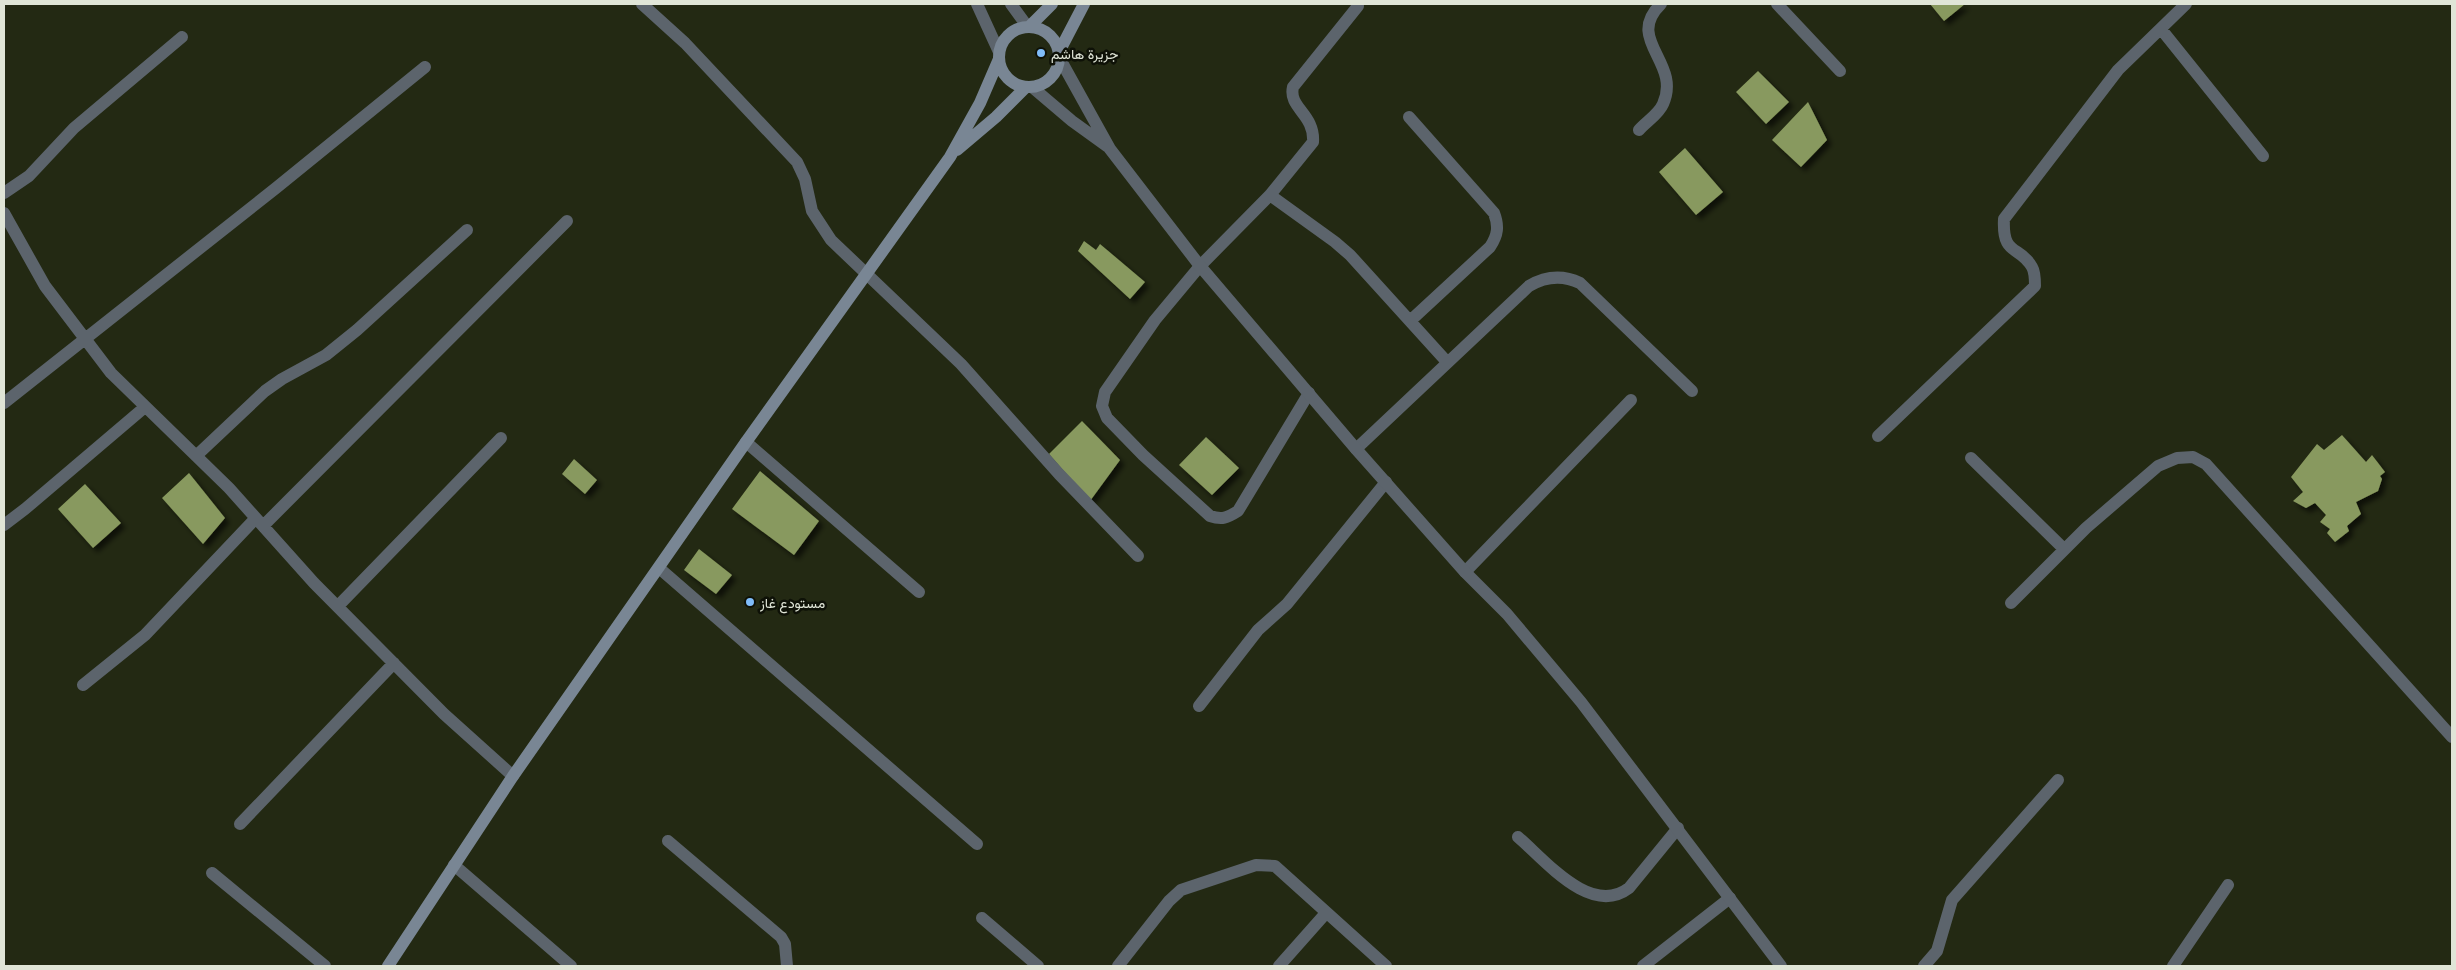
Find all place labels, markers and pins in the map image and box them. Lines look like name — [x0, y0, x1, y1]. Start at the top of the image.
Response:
place label: جزيرة هاشم — [1051, 45, 1118, 63]
marker: جزيرة هاشم — [1035, 47, 1047, 59]
place label: مستودع غاز — [759, 594, 825, 614]
marker: مستودع غاز — [744, 596, 756, 608]

